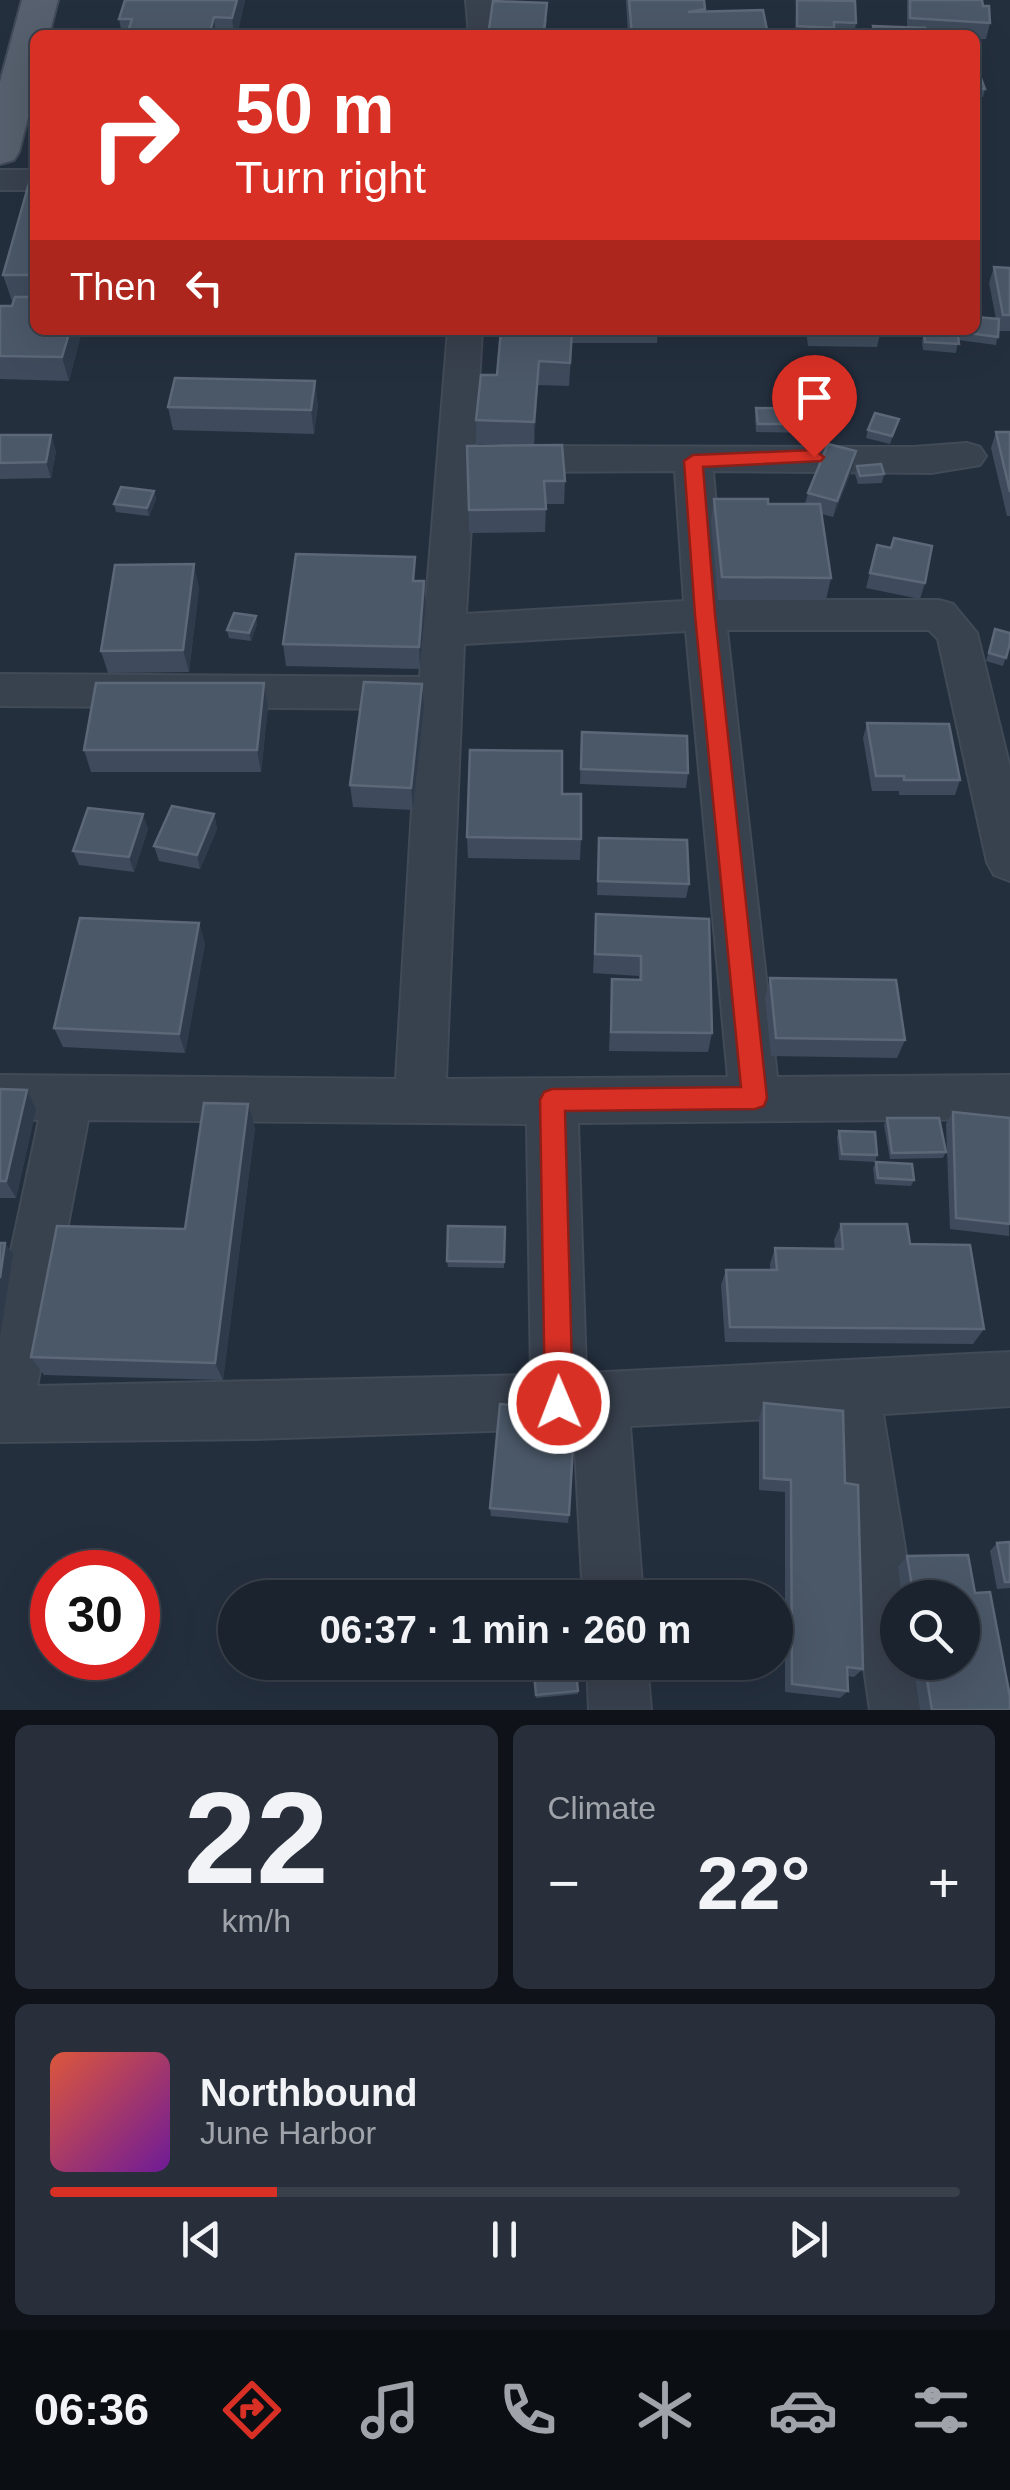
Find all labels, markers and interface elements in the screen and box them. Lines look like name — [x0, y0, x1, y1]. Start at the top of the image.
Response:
icon: right — [70, 70, 200, 200]
text: 50 m — [235, 70, 395, 148]
text: Turn right — [235, 152, 426, 203]
icon: left — [177, 260, 232, 315]
text: Then — [70, 266, 157, 308]
pin — [772, 355, 857, 458]
icon: arrive — [787, 370, 842, 425]
position arrow — [507, 1351, 611, 1455]
speed limit sign: 30 — [30, 1550, 160, 1680]
map controls — [880, 1580, 980, 1680]
button: search — [880, 1580, 980, 1680]
text: 06:37 · 1 min · 260 m — [320, 1609, 691, 1651]
text: 22 — [184, 1765, 329, 1911]
text: Climate — [548, 1790, 656, 1826]
text: 22° — [697, 1841, 810, 1925]
text: − — [548, 1852, 580, 1914]
text: + — [928, 1852, 960, 1914]
text: km/h — [222, 1903, 291, 1939]
text: Northbound — [200, 2072, 417, 2114]
text: June Harbor — [200, 2115, 376, 2151]
icon: previous — [174, 2212, 229, 2267]
icon: pause — [477, 2212, 532, 2267]
icon: next — [781, 2212, 836, 2267]
icon: directions — [217, 2375, 287, 2445]
icon: music — [355, 2375, 425, 2445]
icon: phone — [493, 2375, 563, 2445]
icon: climate — [630, 2375, 700, 2445]
icon: car — [768, 2375, 838, 2445]
icon: filters — [906, 2375, 976, 2445]
text: 06:36 — [34, 2384, 149, 2435]

